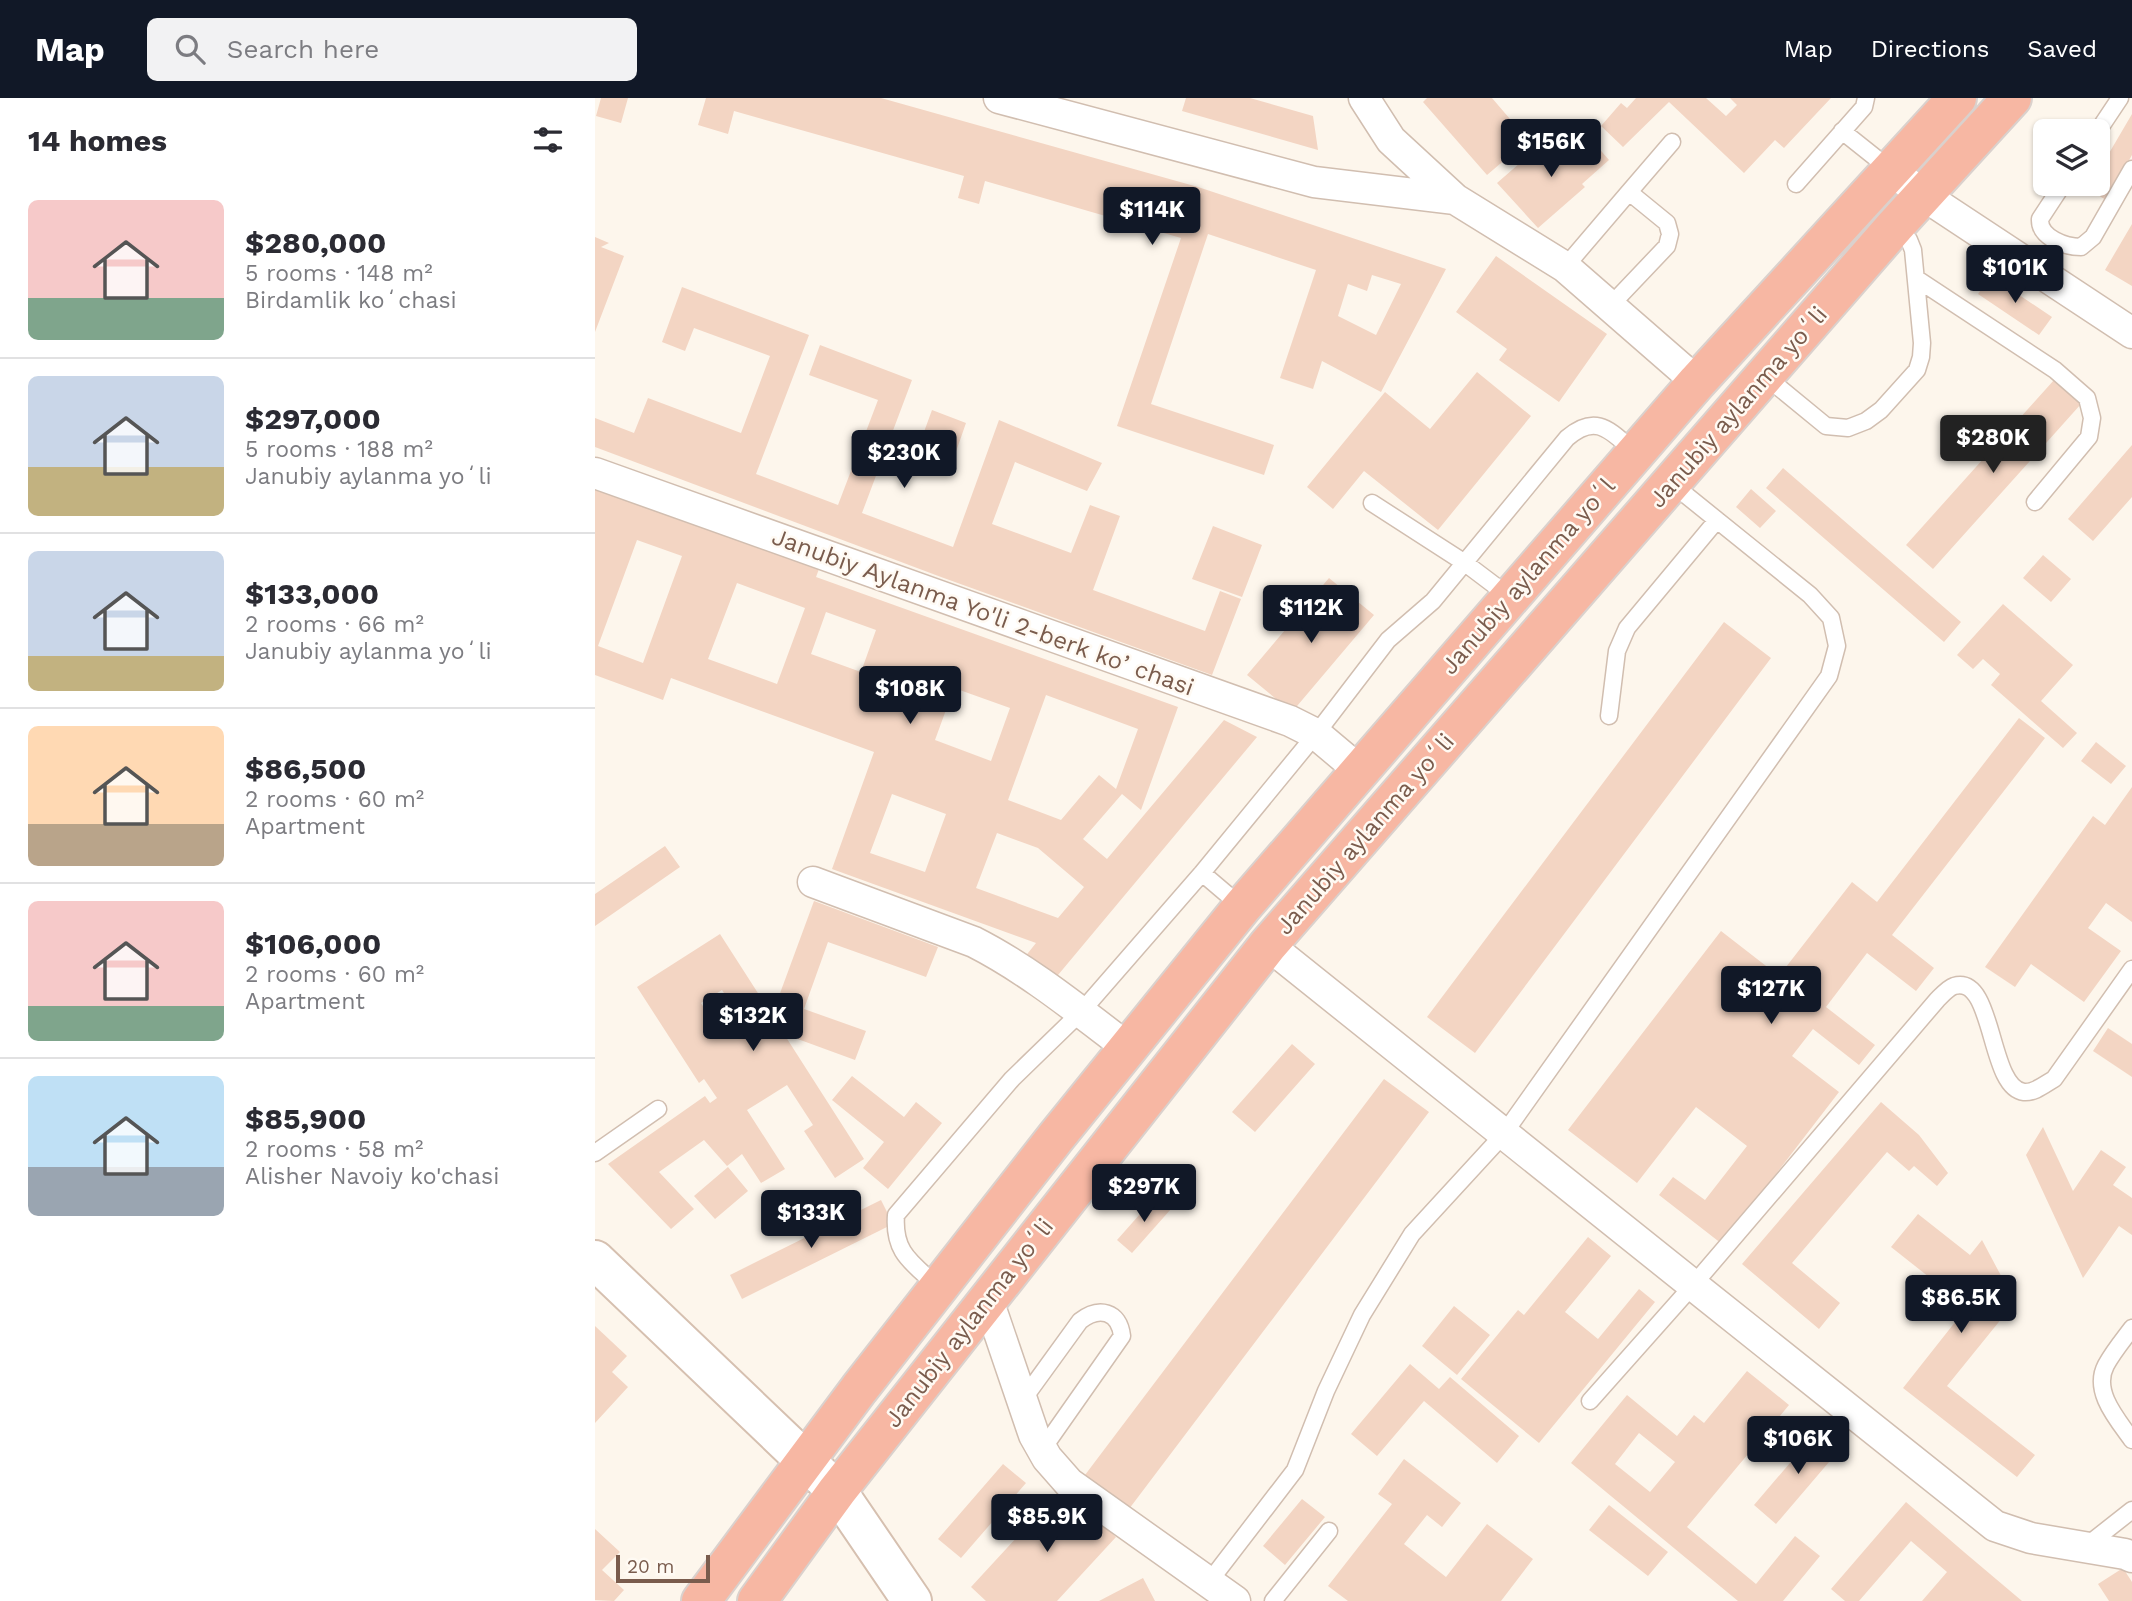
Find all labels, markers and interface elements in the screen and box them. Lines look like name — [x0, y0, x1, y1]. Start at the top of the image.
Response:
search box — [147, 18, 637, 81]
text: Map — [35, 30, 105, 69]
icon: search — [171, 30, 209, 68]
text: Search here — [227, 34, 379, 64]
text: Map — [1784, 35, 1833, 63]
text: Directions — [1871, 35, 1989, 63]
text: Saved — [2027, 35, 2097, 63]
map controls — [2033, 119, 2110, 196]
button: layers — [2033, 119, 2110, 196]
pin: $156K — [1502, 120, 1600, 179]
icon: filters — [529, 121, 567, 159]
text: 14 homes — [28, 123, 167, 158]
text: $156K — [1517, 128, 1585, 155]
pin: $114K — [1103, 188, 1201, 247]
text: $114K — [1119, 196, 1185, 223]
text: $280,000 — [245, 225, 386, 260]
icon: home — [84, 228, 168, 312]
pin: $101K — [1966, 246, 2064, 305]
text: $101K — [1982, 254, 2048, 281]
text: 5 rooms · 148 m² — [245, 260, 433, 287]
text: Birdamlik koʻchasi — [245, 287, 457, 314]
street label: Janubiy aylanma yoʻli — [1643, 301, 1833, 513]
text: $297,000 — [245, 401, 381, 436]
icon: home — [84, 404, 168, 488]
pin: $280K — [1944, 416, 2042, 475]
text: $280K — [1956, 424, 2030, 451]
pin: $230K — [855, 430, 953, 490]
text: 5 rooms · 188 m² — [245, 436, 433, 463]
text: $230K — [868, 439, 940, 466]
text: Janubiy aylanma yoʻli — [245, 463, 492, 490]
street label: Janubiy aylanma yoʻl — [1435, 472, 1621, 680]
street label: Janubiy Аylanma Yo'li 2-berk koʼchasi — [768, 522, 1198, 702]
text: $133,000 — [245, 576, 379, 611]
icon: home — [84, 579, 168, 663]
pin: $112K — [1262, 586, 1360, 645]
text: $112K — [1279, 594, 1343, 621]
text: 2 rooms · 66 m² — [245, 611, 424, 638]
text: Janubiy aylanma yoʻli — [245, 638, 492, 665]
pin: $108K — [861, 666, 959, 726]
text: $108K — [875, 675, 945, 702]
street label: Janubiy aylanma yoʻli — [1270, 728, 1460, 940]
text: $86,500 — [245, 751, 366, 786]
icon: home — [84, 754, 168, 838]
text: 2 rooms · 60 m² — [245, 786, 424, 813]
text: Apartment — [245, 813, 365, 840]
text: $106,000 — [245, 926, 381, 961]
icon: home — [84, 929, 168, 1013]
text: 2 rooms · 60 m² — [245, 961, 424, 988]
pin: $127K — [1722, 967, 1820, 1026]
text: $127K — [1737, 975, 1805, 1002]
text: Apartment — [245, 988, 365, 1015]
pin: $132K — [704, 993, 802, 1053]
text: $132K — [719, 1002, 787, 1029]
text: $85,900 — [245, 1101, 366, 1136]
icon: home — [84, 1104, 168, 1188]
text: 2 rooms · 58 m² — [245, 1136, 424, 1163]
text: Alisher Navoiy ko'chasi — [245, 1163, 499, 1190]
pin: $297K — [1095, 1164, 1193, 1224]
text: $297K — [1108, 1173, 1180, 1200]
pin: $133K — [762, 1190, 860, 1250]
text: $133K — [777, 1199, 845, 1226]
street label: Janubiy aylanma yoʻli — [879, 1213, 1059, 1433]
pin: $86.5K — [1904, 1276, 2018, 1335]
text: $86.5K — [1921, 1284, 2001, 1311]
pin: $106K — [1749, 1416, 1847, 1476]
text: $106K — [1763, 1425, 1833, 1452]
pin: $85.9K — [990, 1494, 1104, 1554]
text: $85.9K — [1007, 1503, 1087, 1530]
scale bar — [616, 1552, 711, 1584]
text: 20 m — [627, 1555, 674, 1578]

